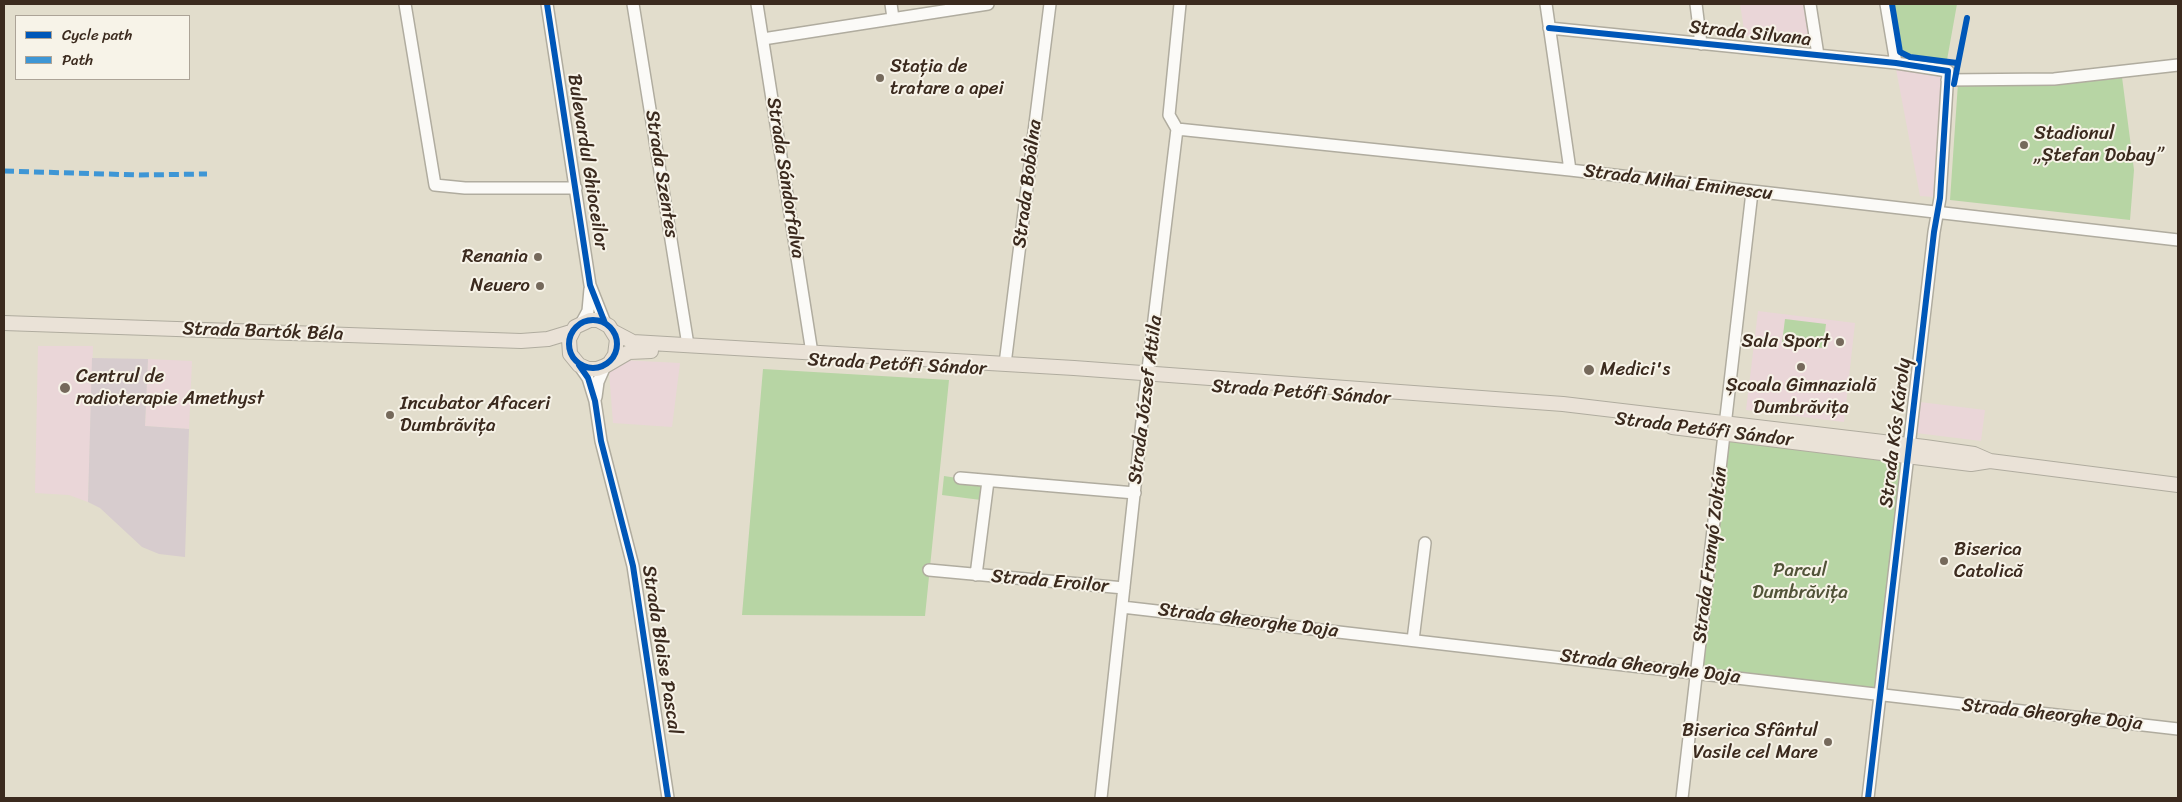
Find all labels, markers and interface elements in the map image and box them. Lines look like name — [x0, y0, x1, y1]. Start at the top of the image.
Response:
legend — [15, 15, 190, 80]
street label: Strada Silvana — [1688, 16, 1812, 52]
text: Cycle path — [62, 22, 132, 48]
text: Path — [62, 47, 93, 73]
place label: Stația de tratare a apei — [890, 56, 1004, 100]
marker: Stația de tratare a apei — [874, 72, 886, 84]
street label: Bulevardul Ghioceilor — [562, 73, 612, 251]
street label: Strada Sándorfalva — [761, 96, 809, 260]
street label: Strada Szentes — [640, 108, 682, 240]
street label: Strada Bobâlna — [1009, 119, 1047, 249]
place label: Stadionul „Ștefan Dobay” — [2034, 123, 2163, 167]
marker: Stadionul „Ștefan Dobay” — [2018, 139, 2030, 151]
street label: Strada Mihai Eminescu — [1582, 160, 1774, 206]
place label: Renania — [462, 246, 528, 268]
marker: Renania — [532, 251, 544, 263]
place label: Neuero — [470, 275, 530, 297]
marker: Neuero — [534, 280, 546, 292]
street label: Strada József Attila — [1124, 314, 1168, 486]
street label: Strada Bartók Béla — [182, 318, 344, 346]
place label: Sala Sport — [1742, 331, 1830, 353]
marker: Sala Sport — [1834, 336, 1846, 348]
street label: Strada Petőfi Sándor — [807, 349, 987, 381]
street label: Strada Kós Károly — [1876, 357, 1916, 509]
place label: Medici's — [1600, 359, 1670, 381]
marker: Școala Gimnazială Dumbrăvița — [1795, 361, 1807, 373]
marker: Medici's — [1582, 363, 1596, 377]
place label: Centrul de radioterapie Amethyst — [76, 366, 264, 410]
street label: Strada Petőfi Sándor — [1211, 375, 1391, 411]
place label: Școala Gimnazială Dumbrăvița — [1726, 375, 1876, 419]
marker: Centrul de radioterapie Amethyst — [58, 381, 72, 395]
place label: Incubator Afaceri Dumbrăvița — [400, 393, 550, 437]
street label: Strada Petőfi Sándor — [1614, 408, 1794, 452]
marker: Incubator Afaceri Dumbrăvița — [384, 409, 396, 421]
street label: Strada Franyó Zoltán — [1689, 465, 1733, 645]
place label: Biserica Catolică — [1954, 539, 2023, 583]
marker: Biserica Catolică — [1938, 555, 1950, 567]
park label: Parcul Dumbrăvița — [1752, 560, 1848, 604]
street label: Strada Blaise Pascal — [636, 564, 686, 736]
street label: Strada Eroilor — [990, 566, 1110, 598]
street label: Strada Gheorghe Doja — [1157, 599, 1339, 643]
street label: Strada Gheorghe Doja — [1559, 645, 1741, 689]
street label: Strada Gheorghe Doja — [1961, 694, 2143, 736]
place label: Biserica Sfântul Vasile cel Mare — [1682, 720, 1818, 764]
marker: Biserica Sfântul Vasile cel Mare — [1822, 736, 1834, 748]

